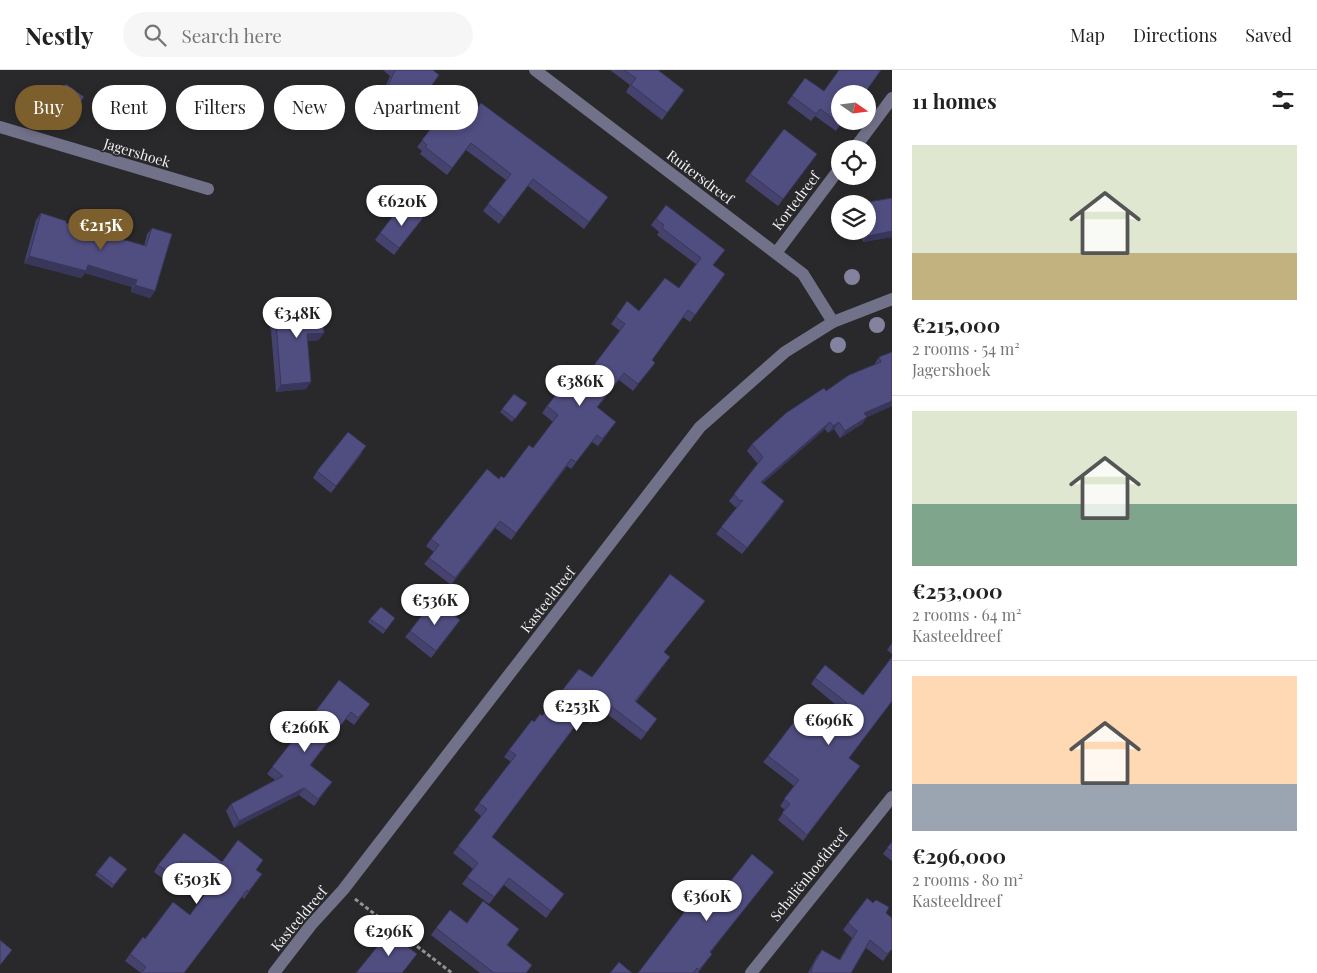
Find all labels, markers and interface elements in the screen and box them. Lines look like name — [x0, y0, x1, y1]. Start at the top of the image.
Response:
search box — [123, 12, 473, 57]
text: Nestly — [25, 19, 93, 51]
icon: search — [141, 21, 169, 49]
text: Search here — [181, 22, 282, 48]
text: Map — [1070, 23, 1105, 47]
text: Directions — [1133, 23, 1217, 47]
text: Saved — [1245, 23, 1292, 47]
chip: Buy — [15, 85, 82, 130]
chip: Rent — [92, 85, 166, 130]
chip: Filters — [176, 85, 264, 130]
chip: New — [274, 85, 345, 130]
chip: Apartment — [355, 85, 478, 130]
north arrow — [831, 85, 876, 130]
map controls — [831, 85, 876, 240]
text: 11 homes — [912, 86, 997, 114]
icon: filters — [1269, 86, 1297, 114]
street label: Jagershoek — [101, 133, 173, 172]
button: locate — [831, 140, 876, 185]
street label: Ruitersdreef — [663, 145, 739, 209]
street label: Kortedreef — [768, 167, 824, 234]
icon: home — [1060, 178, 1150, 268]
pin: €620K — [367, 184, 437, 227]
text: €620K — [377, 190, 427, 211]
button: layers — [831, 195, 876, 240]
pin: €215K — [66, 208, 136, 251]
text: €215K — [79, 214, 123, 235]
pin: €348K — [262, 296, 332, 339]
text: €348K — [274, 302, 320, 323]
text: €215,000 — [912, 310, 1000, 338]
text: 2 rooms · 54 m² — [912, 338, 1020, 359]
text: Jagershoek — [912, 359, 991, 380]
pin: €386K — [545, 364, 615, 407]
text: €386K — [556, 370, 604, 391]
icon: home — [1060, 443, 1150, 533]
street label: Kasteeldreef — [516, 562, 580, 636]
text: €253,000 — [912, 576, 1003, 604]
pin: €536K — [400, 584, 470, 626]
text: €536K — [412, 589, 458, 610]
text: 2 rooms · 64 m² — [912, 604, 1021, 625]
text: Kasteeldreef — [912, 625, 1001, 646]
pin: €253K — [542, 690, 612, 732]
text: €253K — [554, 695, 600, 716]
pin: €696K — [794, 704, 864, 746]
icon: home — [1060, 708, 1150, 798]
text: €696K — [805, 709, 853, 730]
pin: €266K — [270, 710, 340, 753]
text: €266K — [281, 716, 329, 737]
street label: Schaliënhoefdreef — [766, 824, 853, 925]
text: €296,000 — [912, 841, 1006, 869]
pin: €503K — [162, 862, 232, 905]
text: €503K — [173, 868, 221, 889]
text: 2 rooms · 80 m² — [912, 869, 1023, 890]
pin: €360K — [672, 880, 742, 922]
street label: Kasteeldreef — [266, 882, 332, 955]
text: €360K — [683, 885, 731, 906]
text: Kasteeldreef — [912, 890, 1001, 911]
pin: €296K — [354, 914, 424, 957]
text: €296K — [365, 920, 413, 941]

